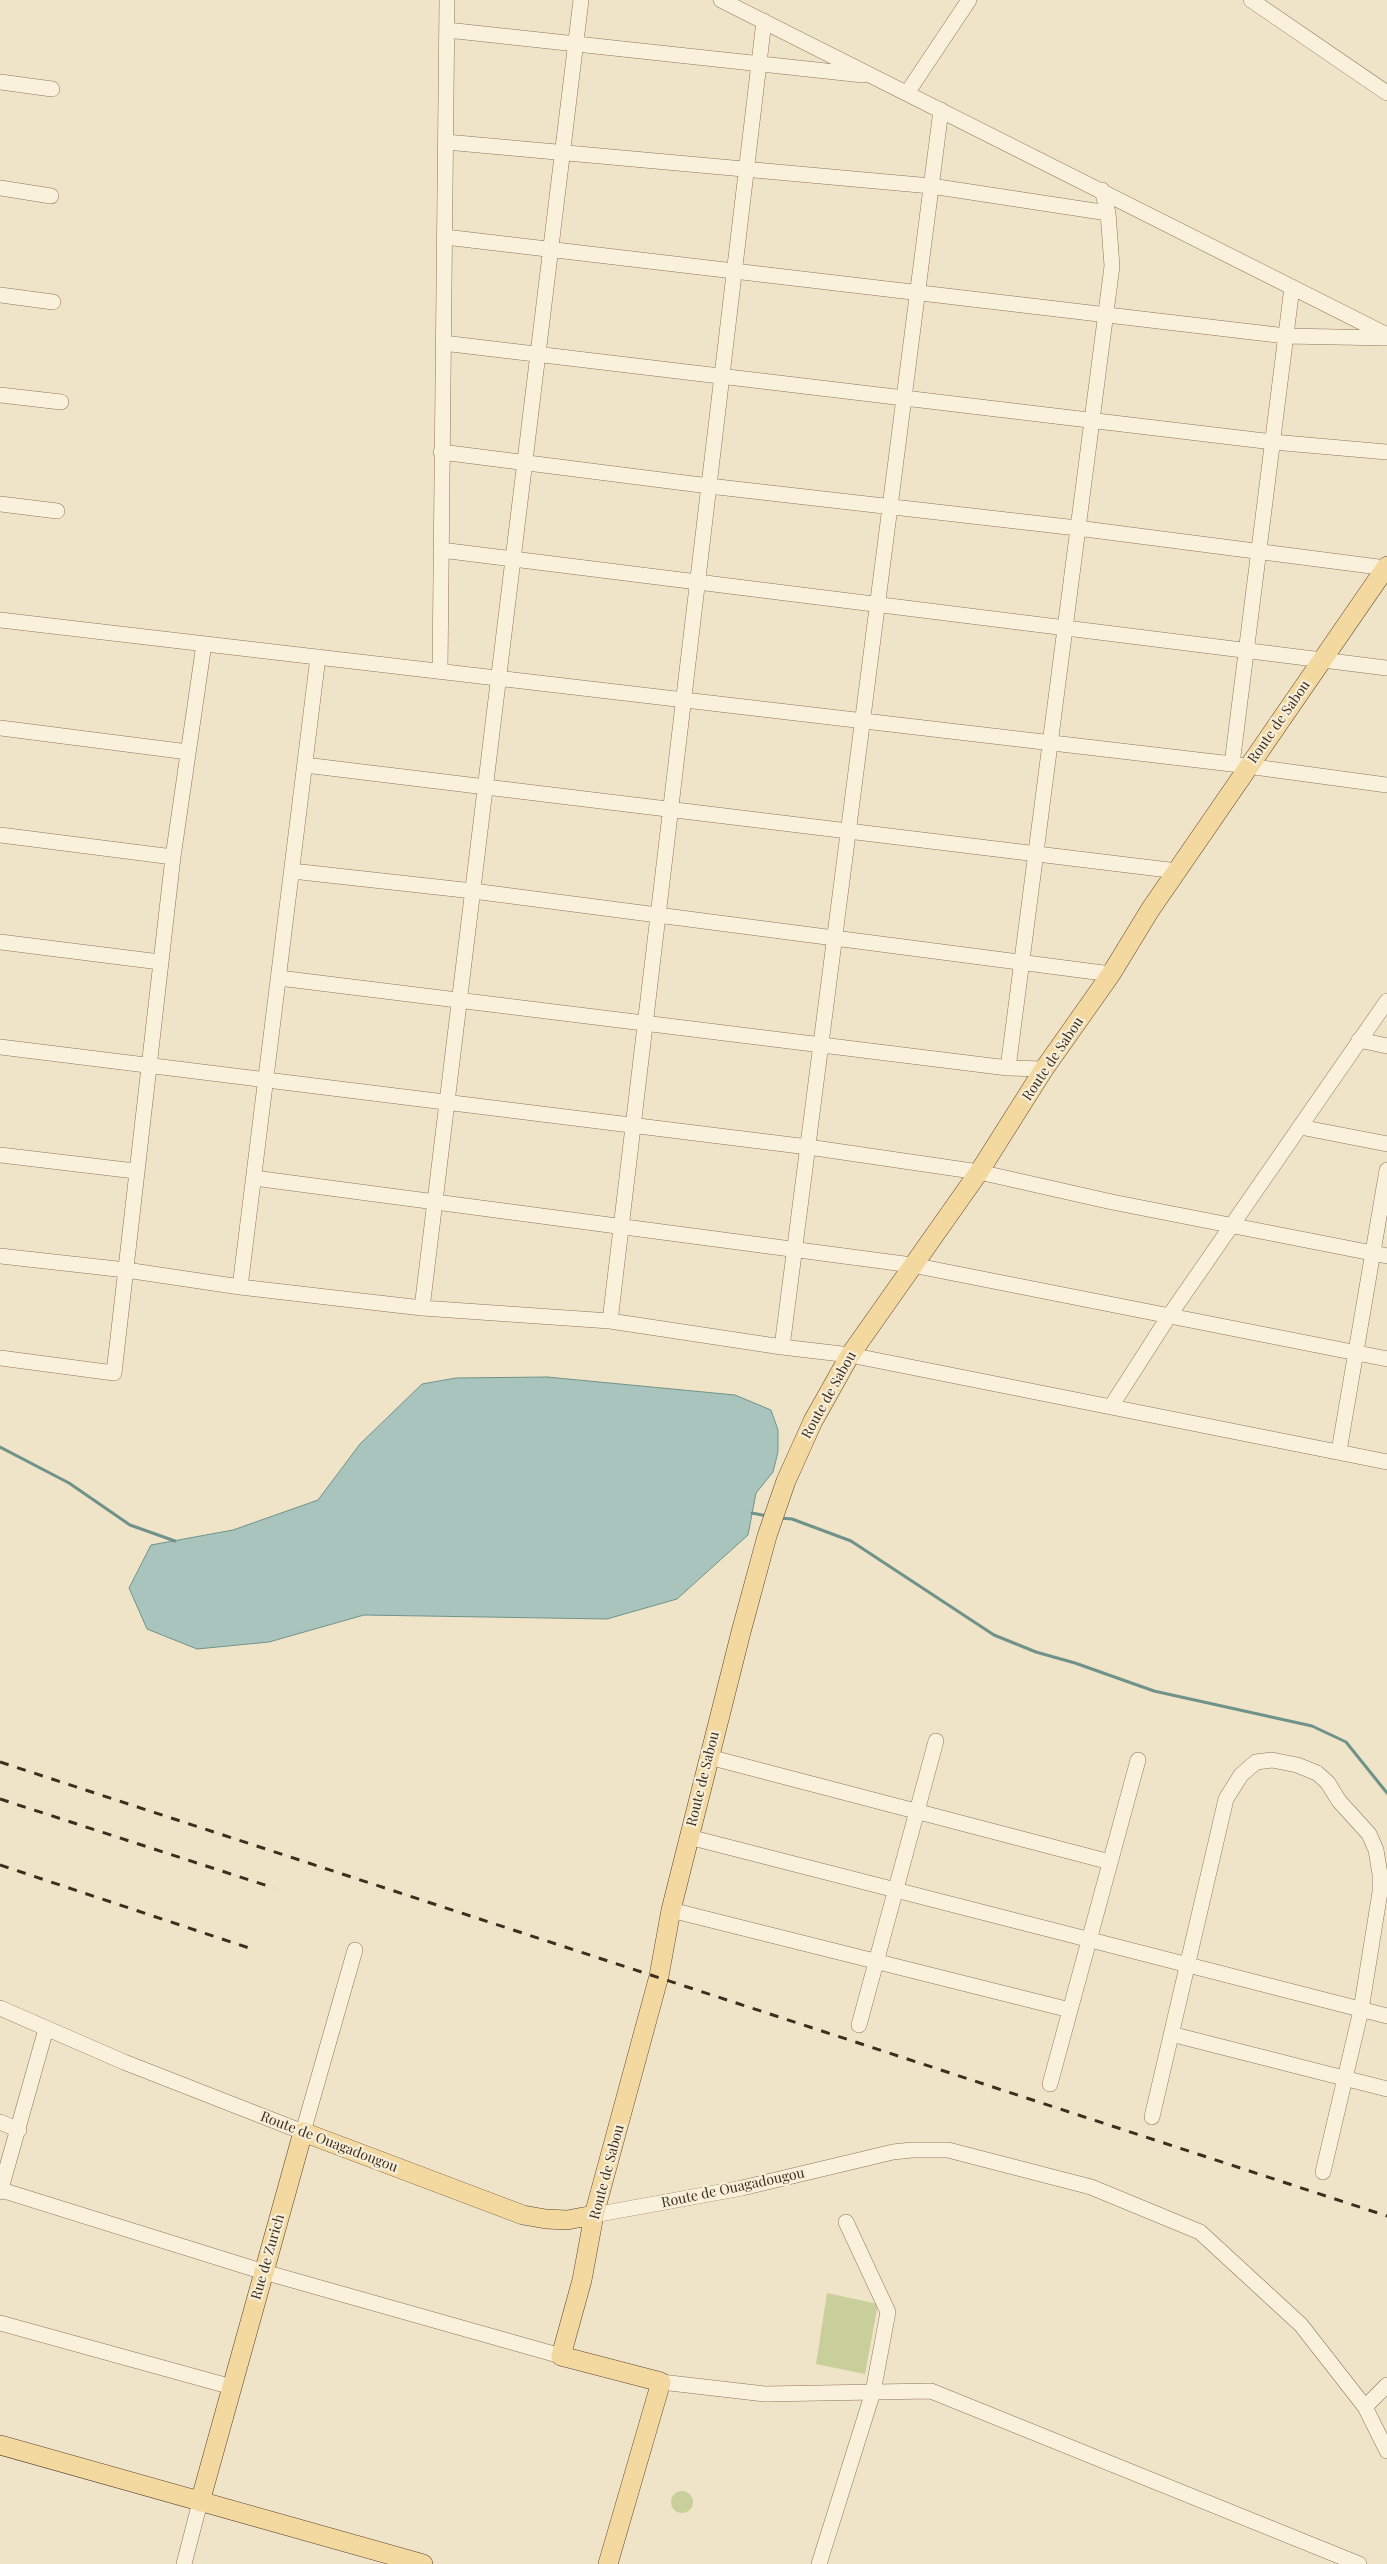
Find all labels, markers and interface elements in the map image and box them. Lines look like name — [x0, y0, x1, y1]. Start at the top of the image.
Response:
street label: Route de Sabou — [1244, 677, 1314, 767]
street label: Route de Sabou — [1019, 1014, 1087, 1104]
street label: Route de Sabou — [798, 1348, 860, 1442]
street label: Route de Sabou — [683, 1730, 723, 1828]
street label: Route de Ouagadougou — [258, 2108, 400, 2176]
street label: Route de Sabou — [586, 2123, 628, 2221]
street label: Route de Ouagadougou — [660, 2165, 806, 2211]
street label: Rue de Zurich — [248, 2212, 288, 2302]

